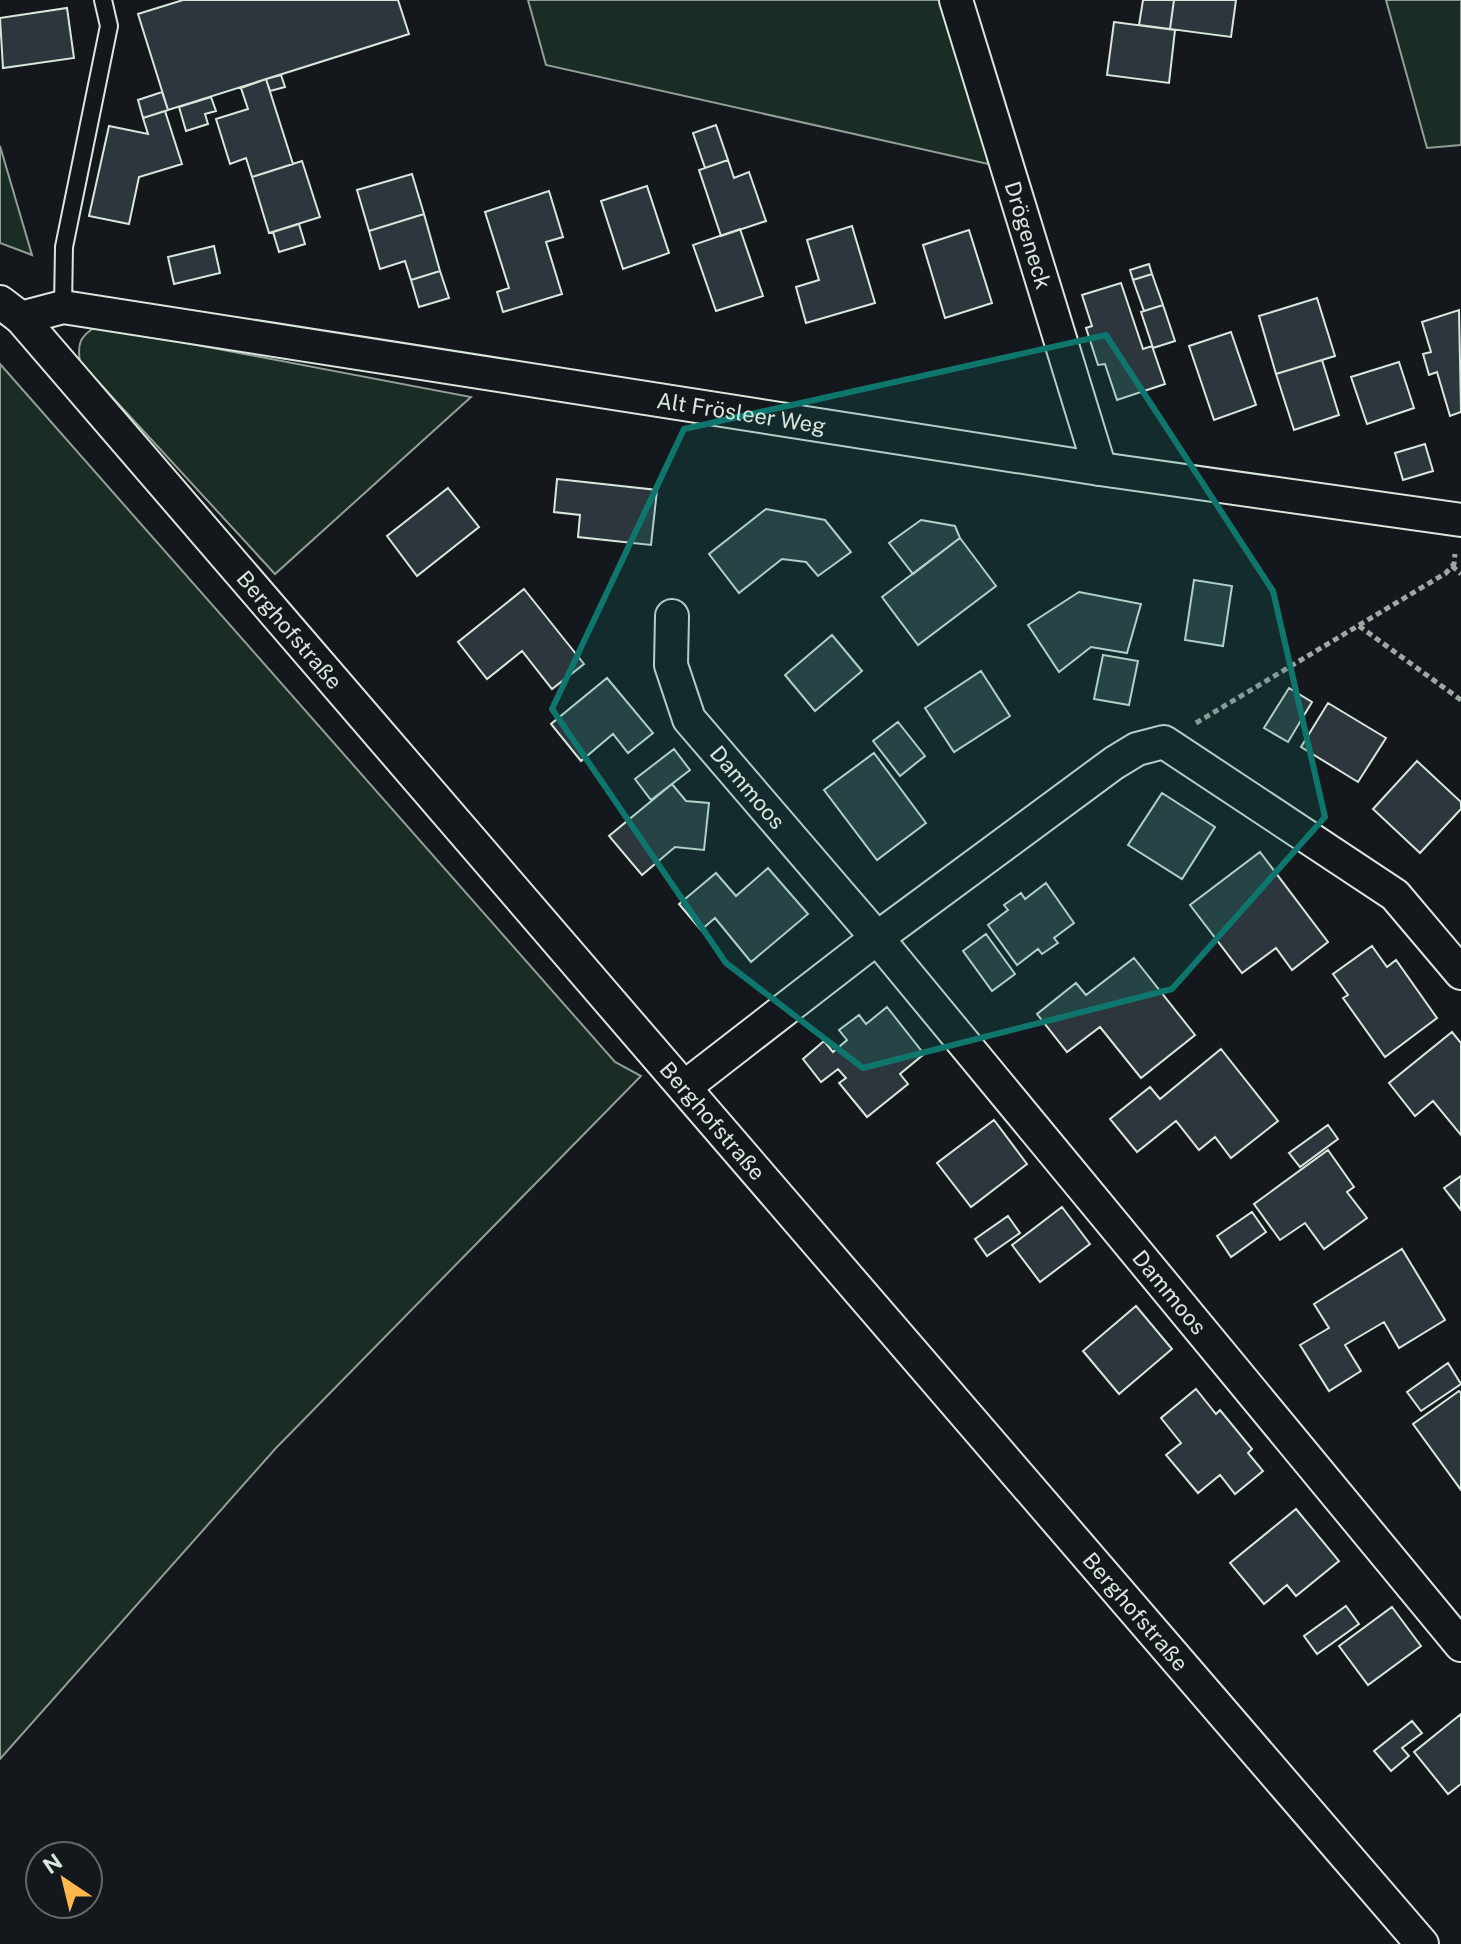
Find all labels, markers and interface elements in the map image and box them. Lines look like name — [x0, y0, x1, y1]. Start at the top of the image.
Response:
street label: Drögeneck — [999, 178, 1057, 292]
street label: Alt Frösleer Weg — [655, 387, 828, 439]
street label: Berghofstraße — [232, 565, 348, 694]
street label: Dammoos — [705, 740, 791, 834]
street label: Berghofstraße — [655, 1056, 771, 1185]
street label: Dammoos — [1127, 1245, 1212, 1340]
street label: Berghofstraße — [1078, 1547, 1194, 1676]
north arrow — [24, 1840, 104, 1920]
text: N — [38, 1848, 67, 1879]

